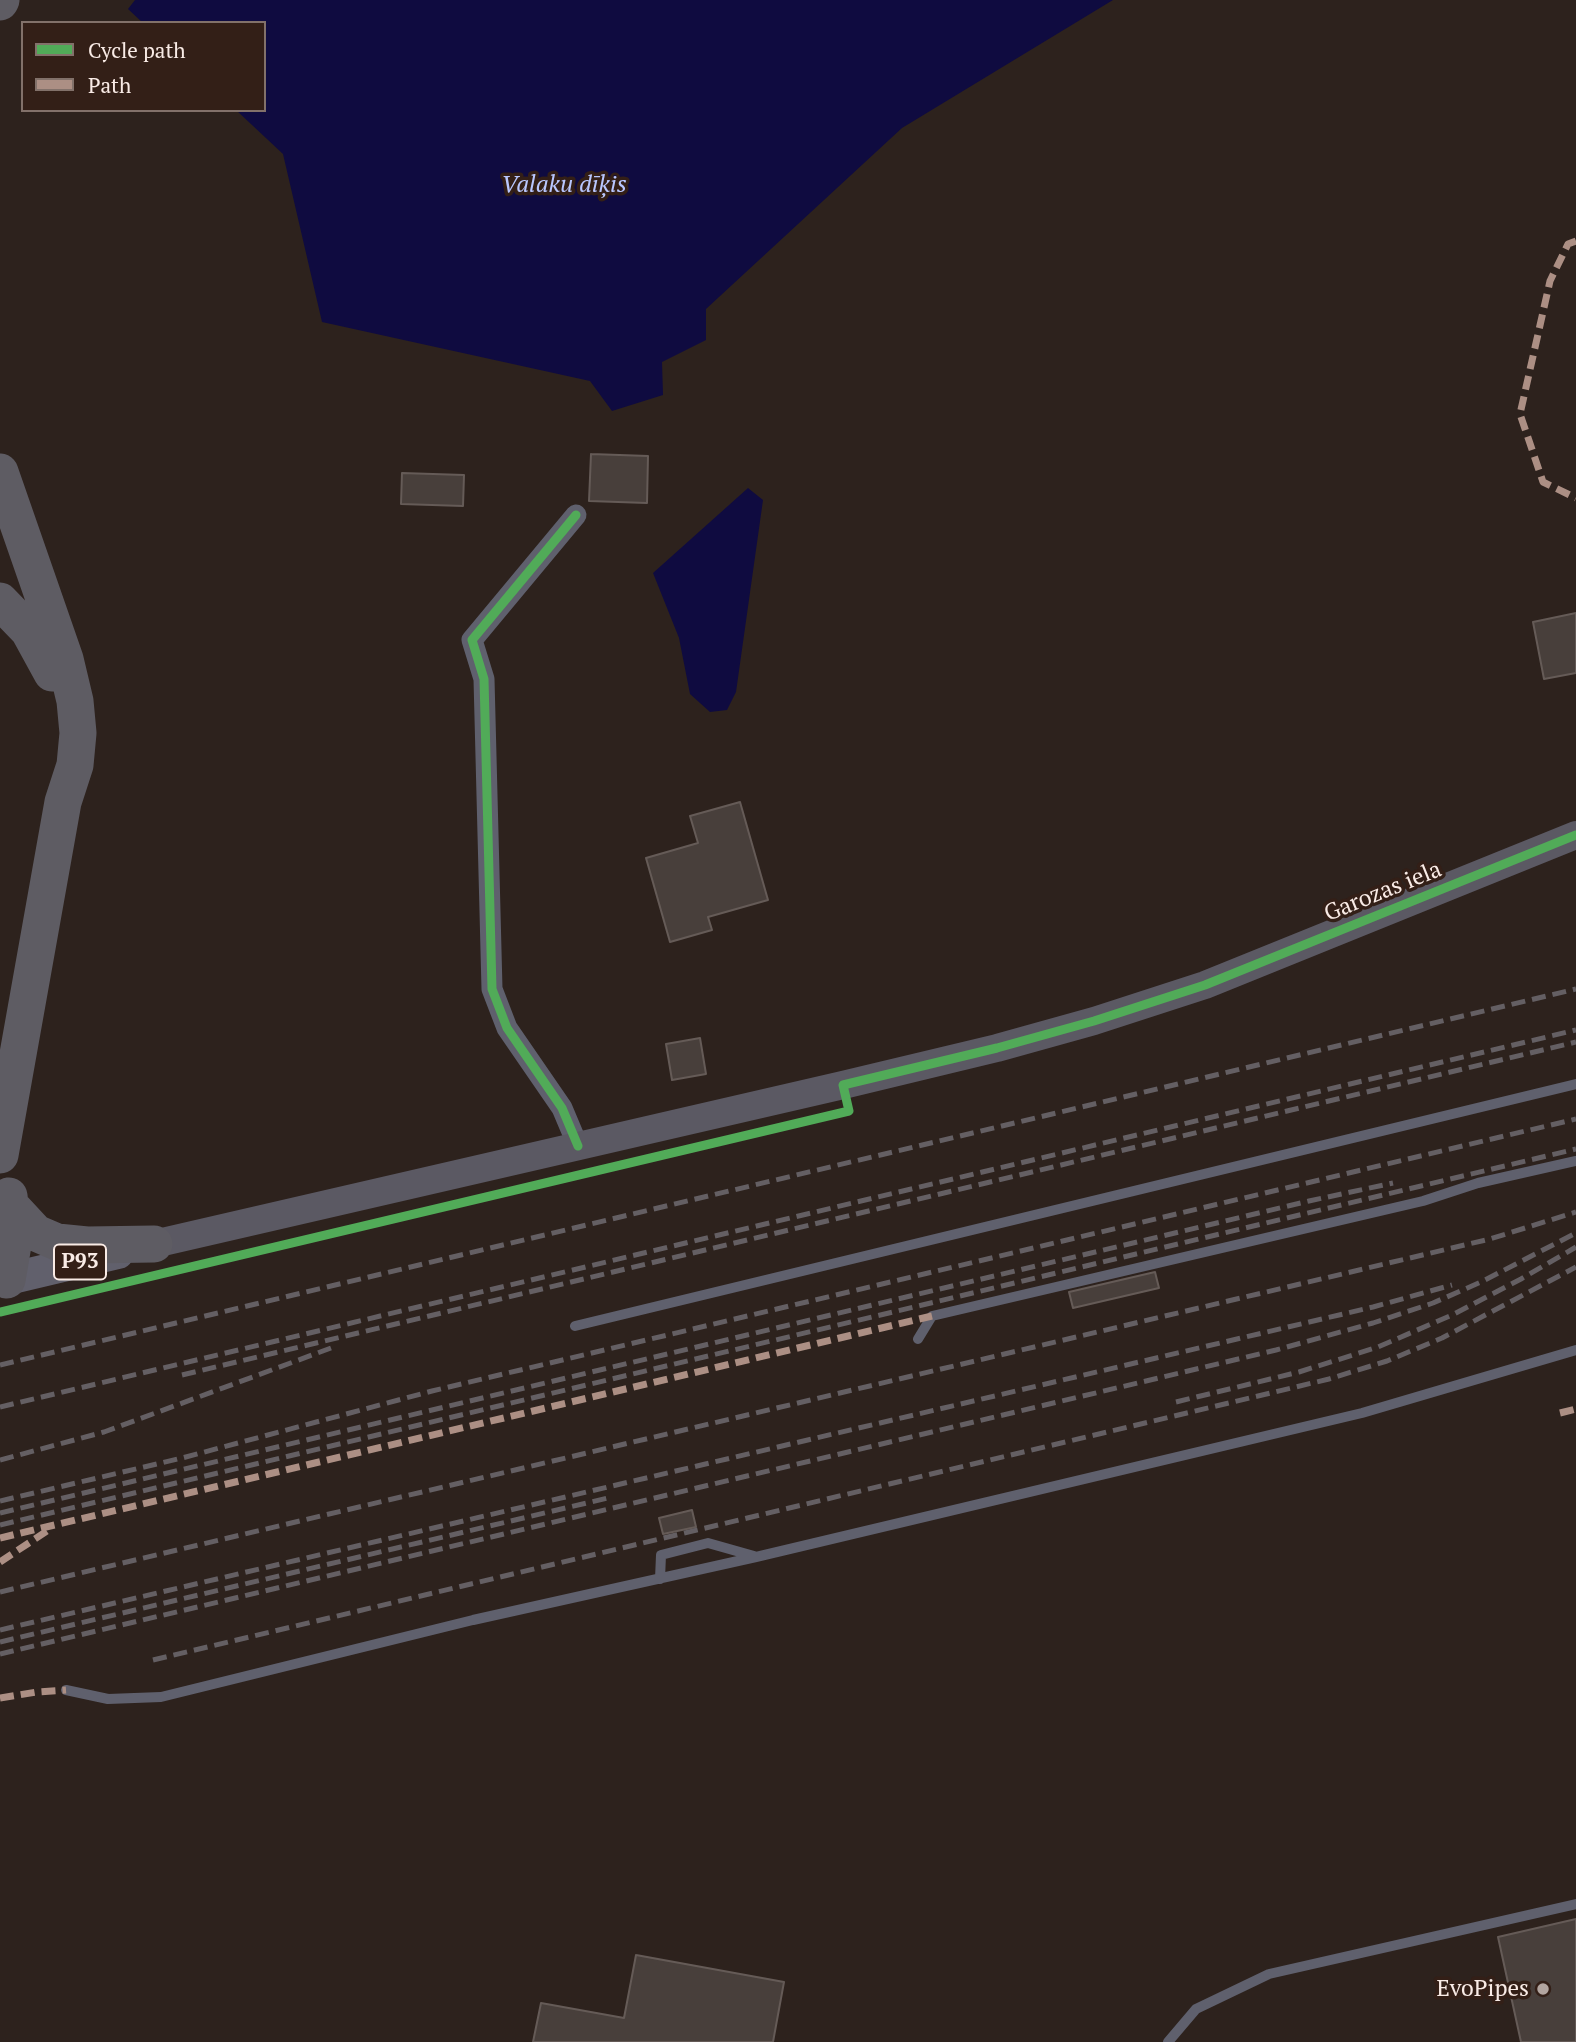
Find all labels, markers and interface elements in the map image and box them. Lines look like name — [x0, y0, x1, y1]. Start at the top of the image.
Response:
legend — [21, 21, 266, 112]
text: Cycle path — [88, 36, 186, 64]
text: Path — [88, 71, 131, 99]
water label: Valaku dīķis — [501, 171, 627, 199]
street label: Garozas iela — [1320, 856, 1446, 928]
road number: P93 — [54, 1244, 106, 1280]
place label: EvoPipes — [1436, 1975, 1529, 2003]
marker: EvoPipes — [1535, 1981, 1551, 1997]

